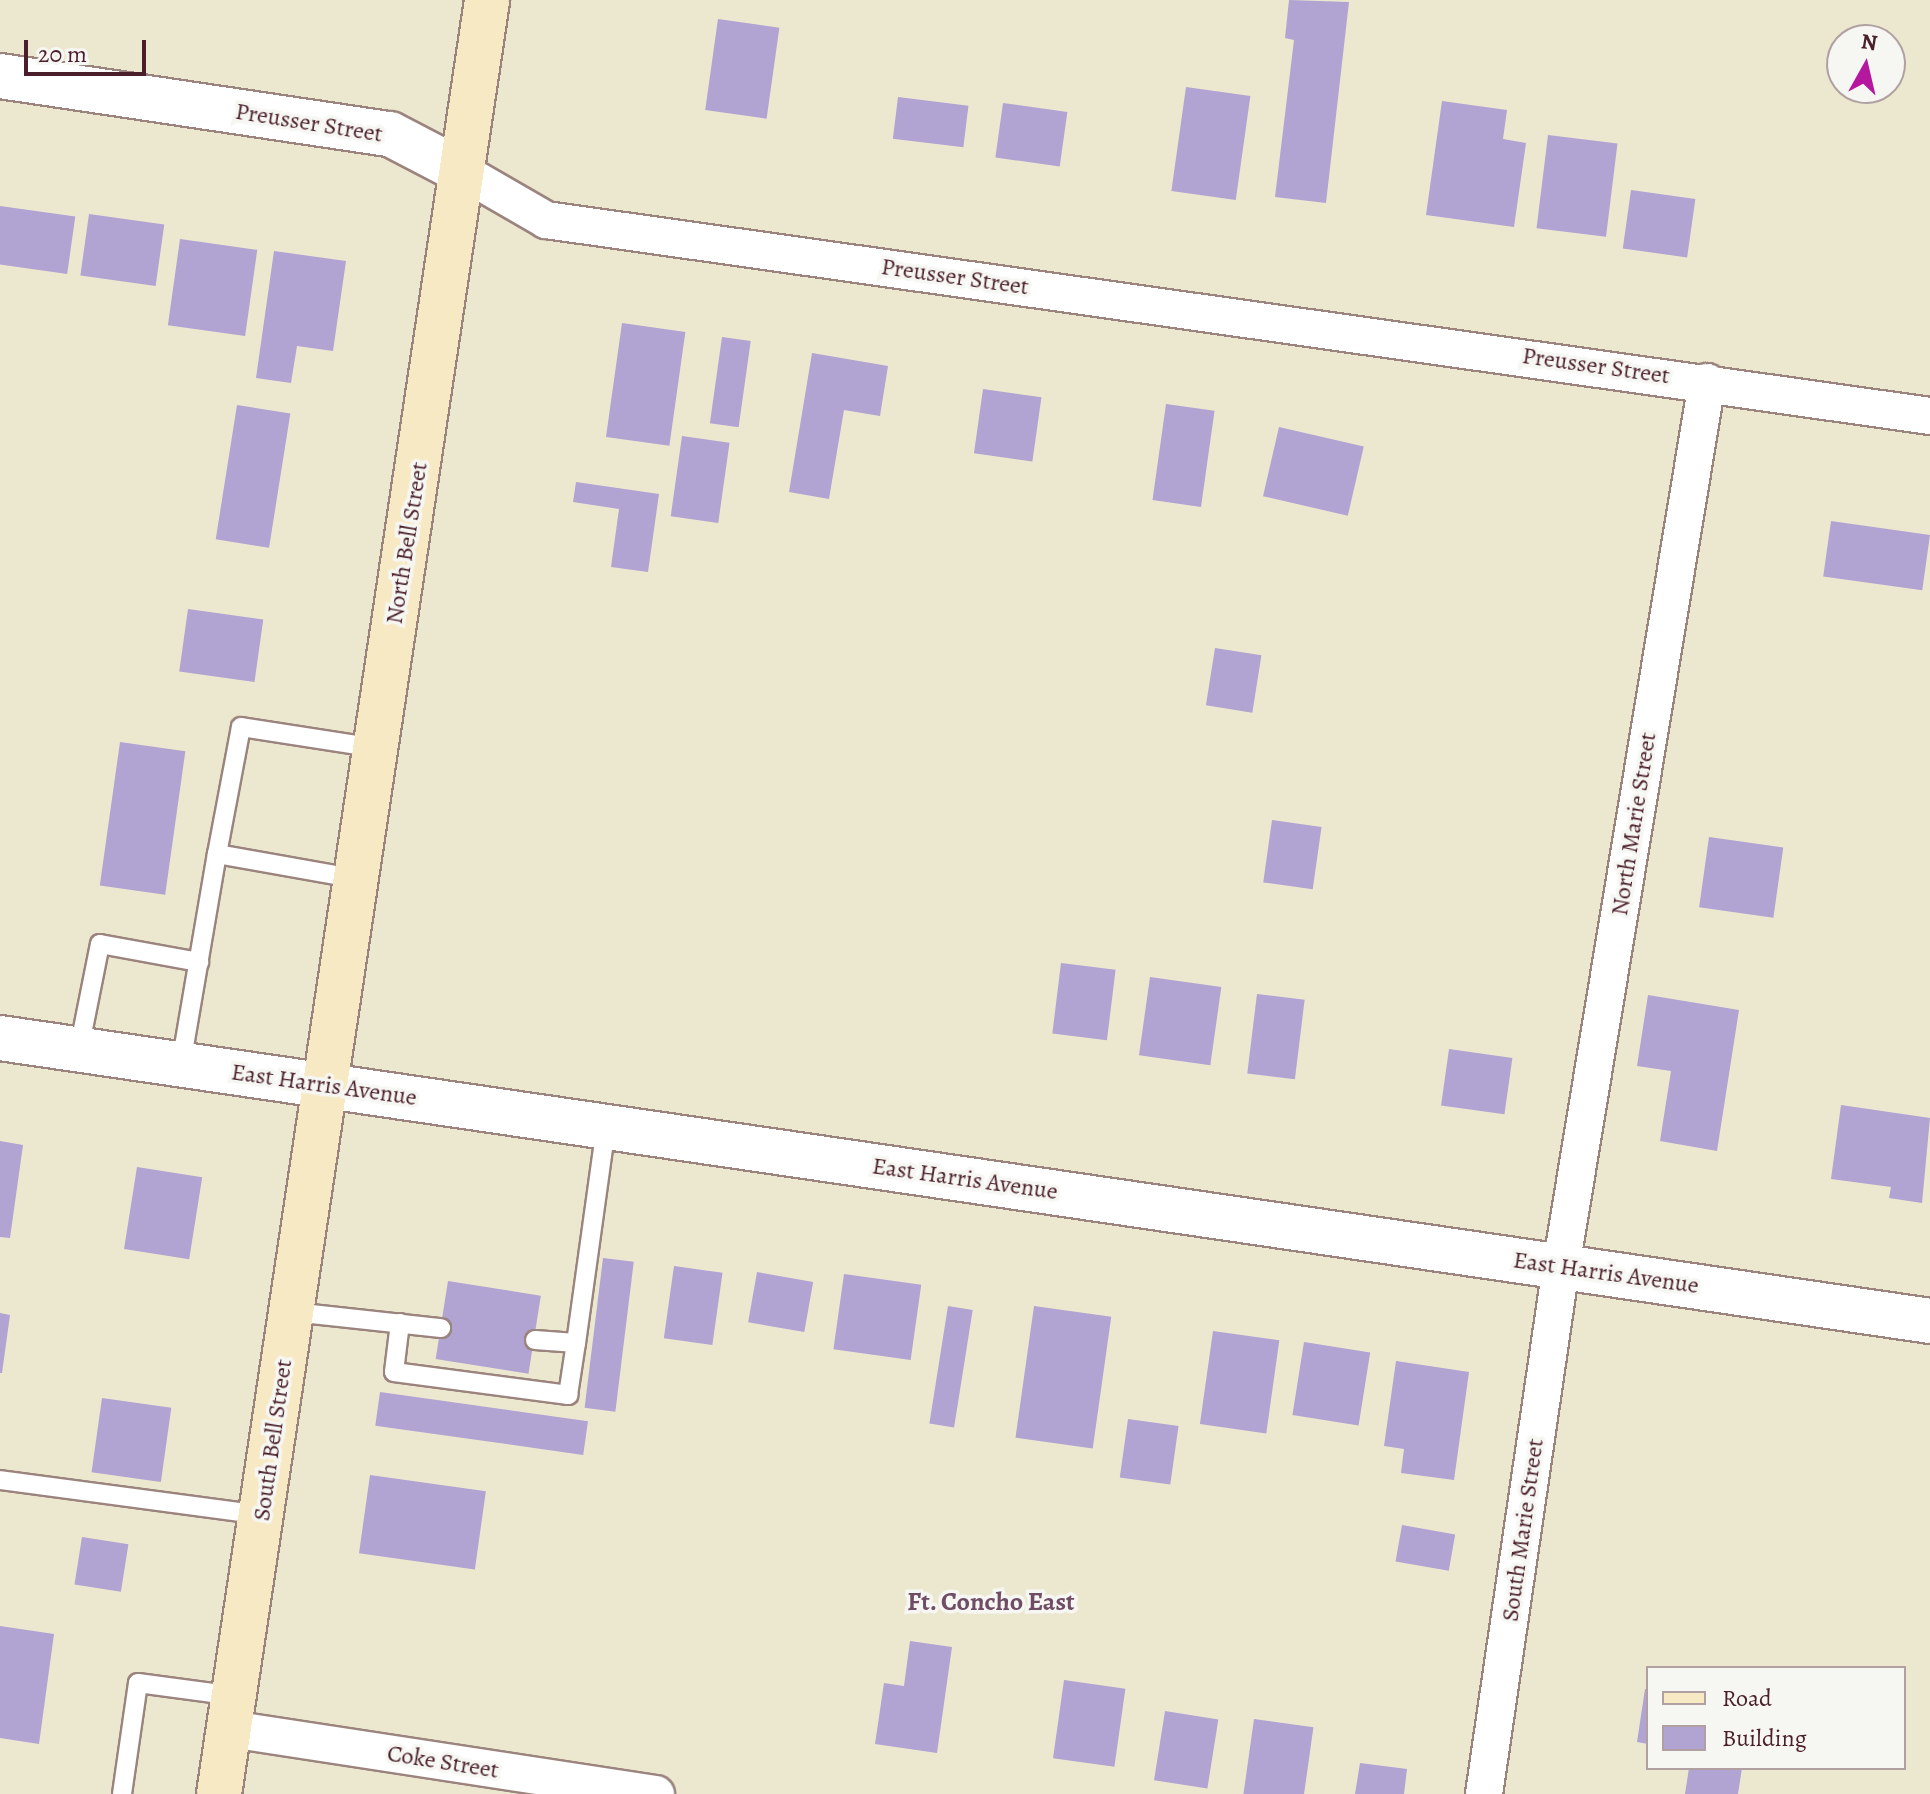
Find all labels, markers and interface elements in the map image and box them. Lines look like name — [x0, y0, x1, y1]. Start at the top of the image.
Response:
scale bar — [28, 24, 150, 74]
north arrow — [1826, 24, 1906, 104]
text: N — [1859, 26, 1879, 58]
text: 20 m — [38, 38, 87, 70]
street label: Preusser Street — [233, 97, 385, 149]
street label: Preusser Street — [879, 252, 1031, 302]
street label: Preusser Street — [1520, 341, 1672, 391]
street label: North Bell Street — [380, 460, 434, 626]
street label: North Marie Street — [1605, 730, 1663, 918]
street label: East Harris Avenue — [229, 1058, 419, 1112]
street label: East Harris Avenue — [870, 1152, 1060, 1206]
street label: East Harris Avenue — [1511, 1246, 1701, 1300]
street label: South Bell Street — [247, 1357, 299, 1523]
street label: South Marie Street — [1496, 1437, 1550, 1623]
district label: Ft. Concho East — [907, 1586, 1075, 1618]
legend — [1646, 1666, 1906, 1770]
text: Road — [1722, 1682, 1772, 1714]
text: Building — [1722, 1722, 1807, 1754]
street label: Coke Street — [385, 1739, 501, 1785]

